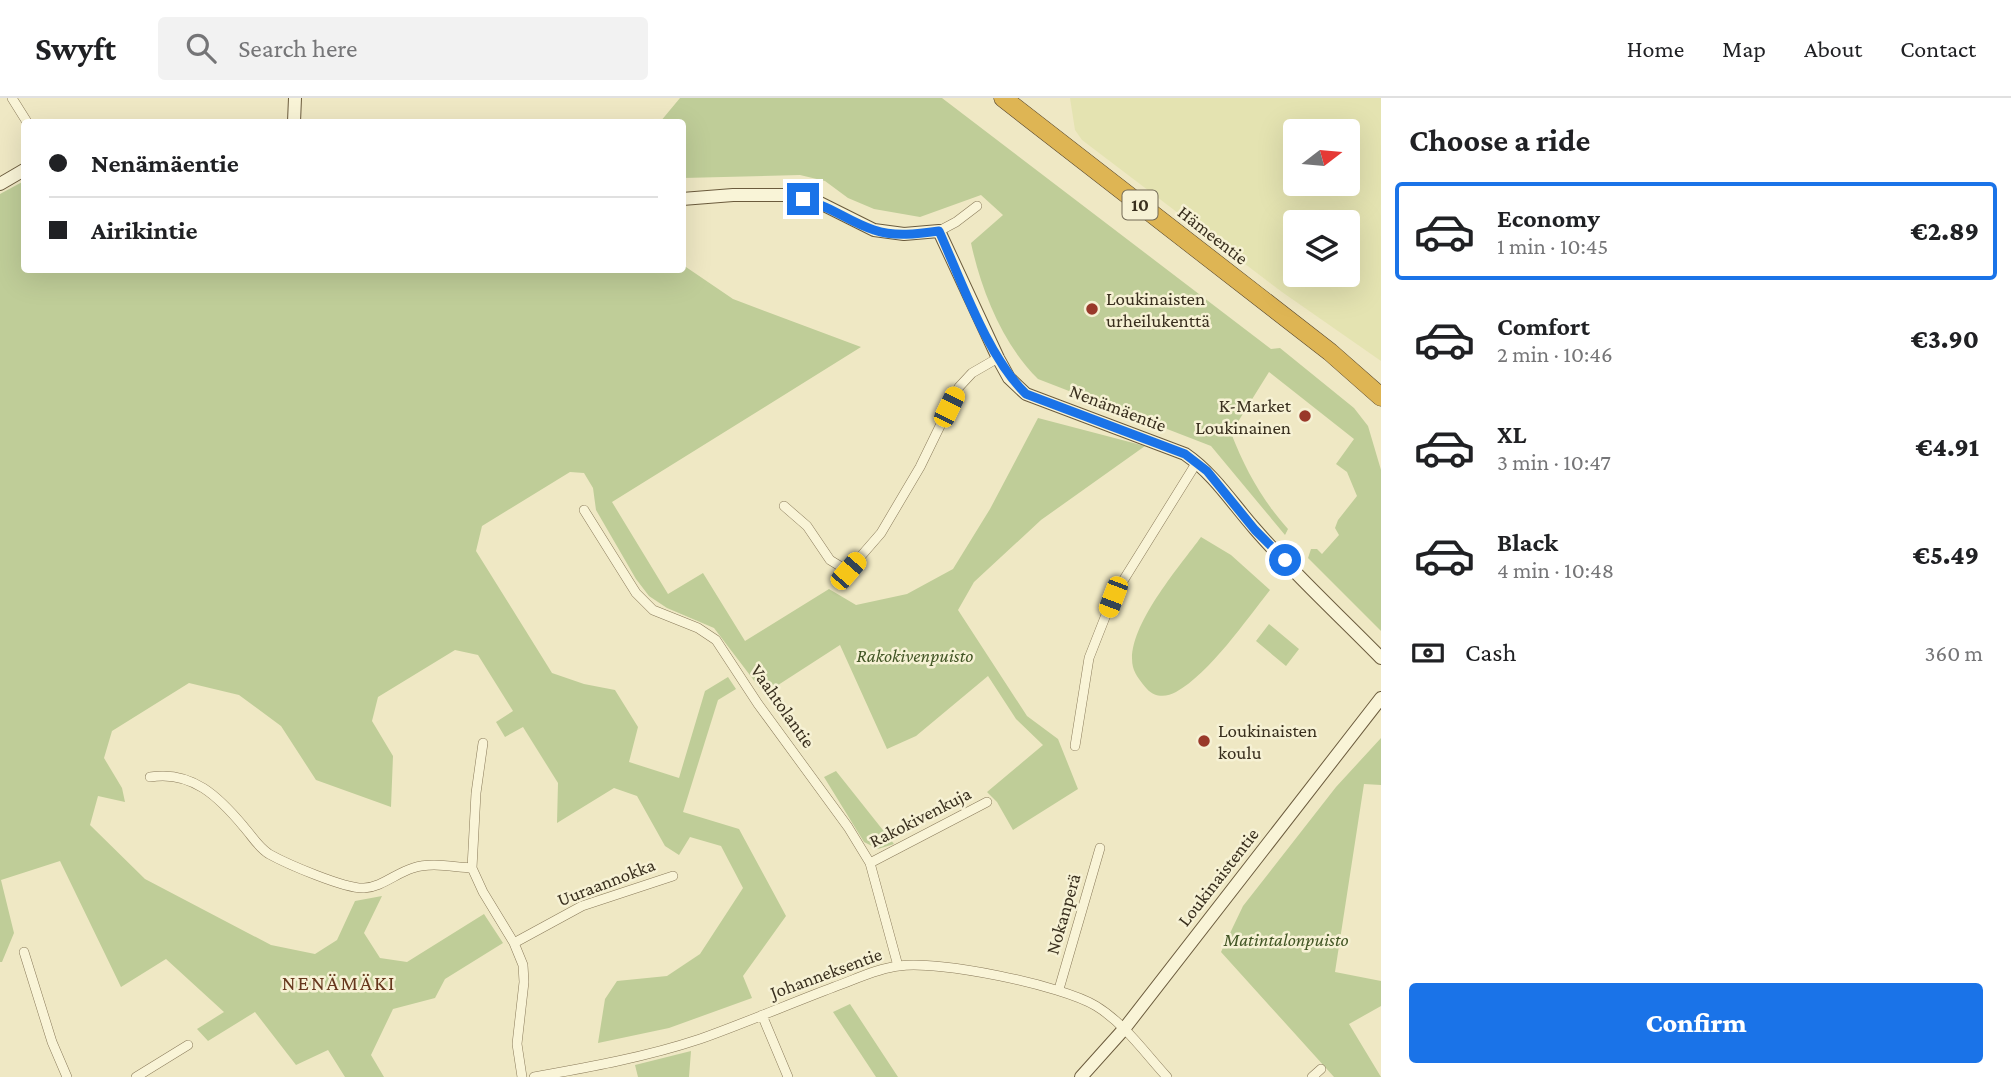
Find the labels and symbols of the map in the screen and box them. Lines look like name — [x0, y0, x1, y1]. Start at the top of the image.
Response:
north arrow — [1283, 119, 1360, 196]
route end — [787, 183, 819, 215]
road number: 10 — [1122, 190, 1158, 220]
street label: Hämeentie — [1174, 201, 1252, 269]
place label: Loukinaisten urheilukenttä — [1106, 288, 1210, 331]
marker: Loukinaisten urheilukenttä — [1084, 301, 1100, 317]
street label: Nenämäentie — [1067, 380, 1169, 436]
car — [931, 384, 968, 430]
place label: K-Market Loukinainen — [1195, 395, 1292, 438]
marker: K-Market Loukinainen — [1297, 408, 1313, 424]
route start — [1269, 544, 1301, 576]
car — [827, 548, 870, 594]
car — [1096, 574, 1131, 620]
park label: Rakokivenpuisto — [857, 645, 973, 666]
street label: Vaahtolantie — [747, 660, 819, 752]
place label: Loukinaisten koulu — [1218, 720, 1317, 763]
marker: Loukinaisten koulu — [1196, 733, 1212, 749]
street label: Rakokivenkuja — [866, 782, 975, 853]
street label: Loukinaistentie — [1173, 824, 1263, 930]
street label: Uuraannokka — [554, 854, 658, 910]
street label: Nokanperä — [1041, 871, 1085, 957]
park label: Matintalonpuisto — [1222, 929, 1349, 950]
street label: Johanneksentie — [765, 943, 885, 1004]
district label: NENÄMÄKI — [282, 971, 396, 995]

